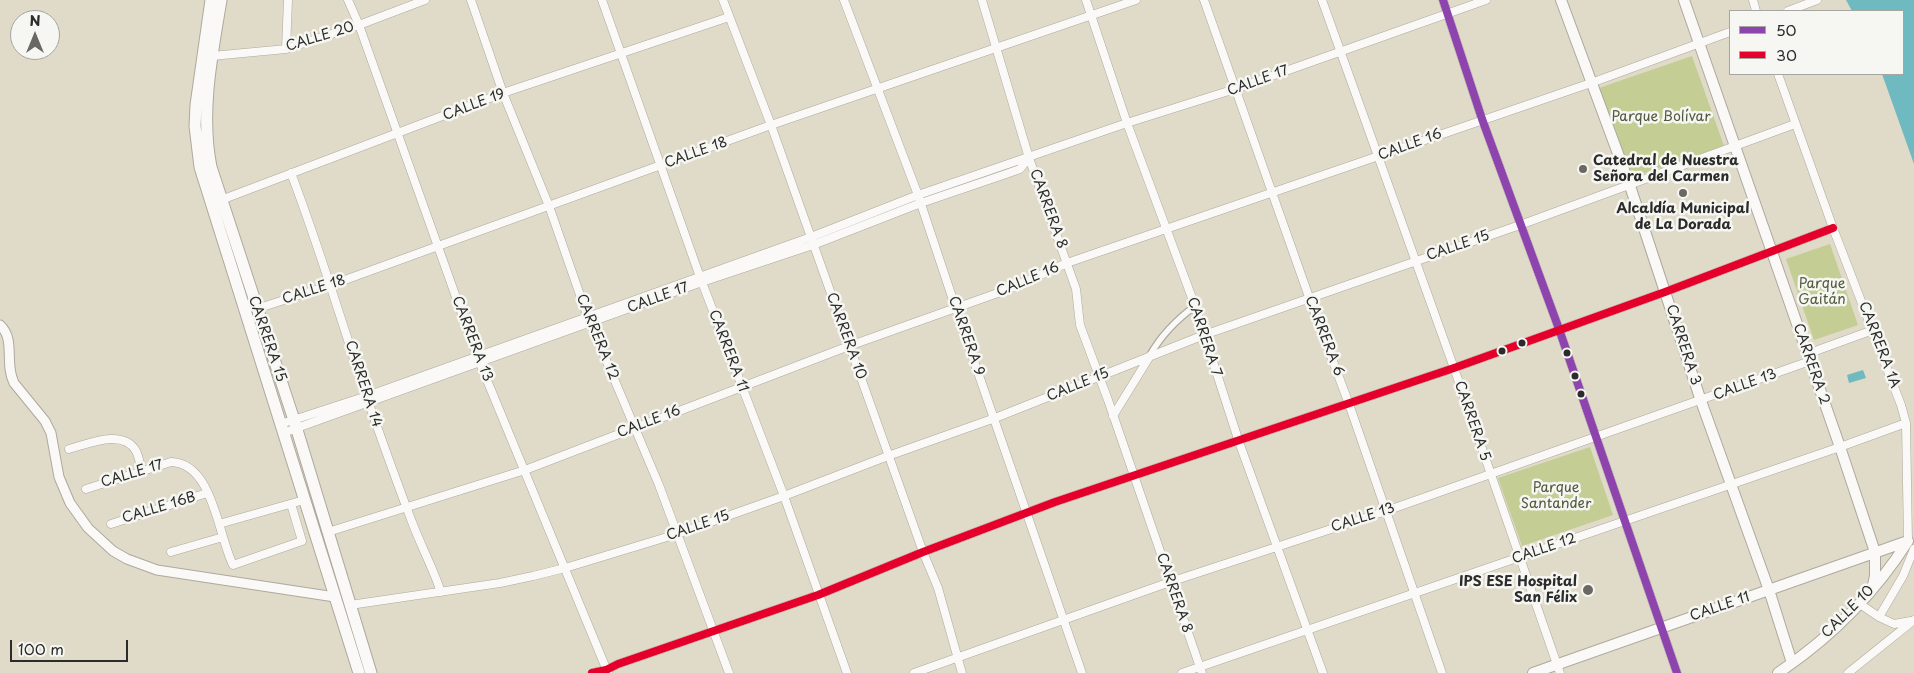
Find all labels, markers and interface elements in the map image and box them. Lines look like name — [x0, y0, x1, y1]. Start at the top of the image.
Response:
north arrow — [10, 10, 60, 60]
text: N — [29, 10, 41, 31]
legend — [1729, 10, 1904, 75]
text: 50 — [1776, 18, 1797, 41]
street label: CALLE 20 — [284, 19, 356, 55]
text: 30 — [1776, 43, 1797, 66]
street label: CALLE 17 — [1225, 62, 1291, 100]
street label: CALLE 19 — [441, 86, 507, 124]
park label: Parque Bolívar — [1611, 109, 1711, 125]
street label: CALLE 16 — [1376, 126, 1444, 164]
street label: CALLE 18 — [662, 134, 730, 172]
place label: Catedral de Nuestra Señora del Carmen — [1593, 153, 1739, 186]
marker: Catedral de Nuestra Señora del Carmen — [1577, 163, 1589, 175]
street label: CARRERA 8 — [1026, 167, 1070, 251]
marker: Alcaldía Municipal de La Dorada — [1677, 187, 1689, 199]
place label: Alcaldía Municipal de La Dorada — [1616, 201, 1750, 233]
street label: CALLE 15 — [1424, 227, 1492, 265]
street label: CALLE 16 — [994, 259, 1062, 301]
street label: CALLE 18 — [280, 272, 348, 308]
park label: Parque Gaitán — [1798, 276, 1846, 308]
street label: CALLE 17 — [625, 279, 691, 317]
street label: CARRERA 10 — [823, 290, 869, 382]
street label: CARRERA 12 — [572, 292, 622, 382]
street label: CARRERA 15 — [244, 294, 290, 384]
street label: CARRERA 13 — [448, 294, 496, 384]
street label: CARRERA 9 — [945, 294, 987, 378]
street label: CARRERA 6 — [1301, 294, 1347, 378]
street label: CARRERA 7 — [1183, 295, 1225, 379]
street label: CARRERA 1A — [1855, 299, 1903, 391]
street label: CARRERA 3 — [1662, 302, 1704, 388]
street label: CARRERA 11 — [705, 308, 751, 394]
street label: CARRERA 2 — [1789, 321, 1833, 407]
street label: CARRERA 14 — [341, 338, 385, 430]
unlabelled marker — [1517, 338, 1527, 348]
unlabelled marker — [1497, 346, 1507, 356]
unlabelled marker — [1562, 348, 1572, 358]
street label: CALLE 15 — [1044, 365, 1112, 405]
street label: CALLE 13 — [1711, 366, 1779, 404]
unlabelled marker — [1570, 371, 1580, 381]
street label: CARRERA 5 — [1450, 379, 1494, 463]
unlabelled marker — [1576, 389, 1586, 399]
street label: CALLE 16 — [615, 402, 683, 442]
street label: CALLE 17 — [99, 457, 165, 491]
park label: Parque Santander — [1521, 480, 1591, 512]
street label: CALLE 16B — [120, 489, 198, 527]
street label: CALLE 13 — [1329, 500, 1397, 536]
street label: CALLE 15 — [664, 507, 732, 545]
street label: CALLE 12 — [1510, 530, 1578, 568]
street label: CARRERA 8 — [1152, 551, 1196, 635]
place label: IPS ESE Hospital San Félix — [1459, 574, 1577, 606]
street label: CALLE 10 — [1818, 582, 1878, 642]
marker: IPS ESE Hospital San Félix — [1581, 583, 1595, 597]
street label: CALLE 11 — [1688, 589, 1752, 625]
scale bar — [12, 630, 130, 662]
text: 100 m — [18, 637, 64, 660]

